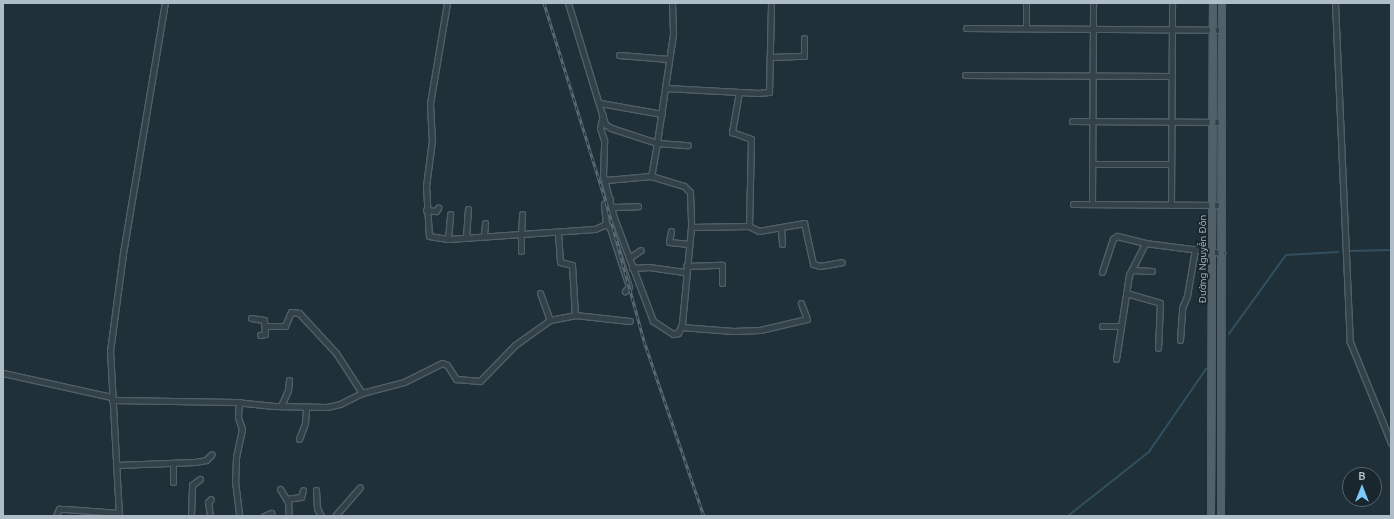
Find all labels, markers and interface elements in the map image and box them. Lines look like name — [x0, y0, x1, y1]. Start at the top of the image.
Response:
street label: Đường Nguyễn Đôn — [1197, 215, 1209, 303]
north arrow — [1342, 467, 1382, 507]
text: B — [1358, 470, 1366, 482]

